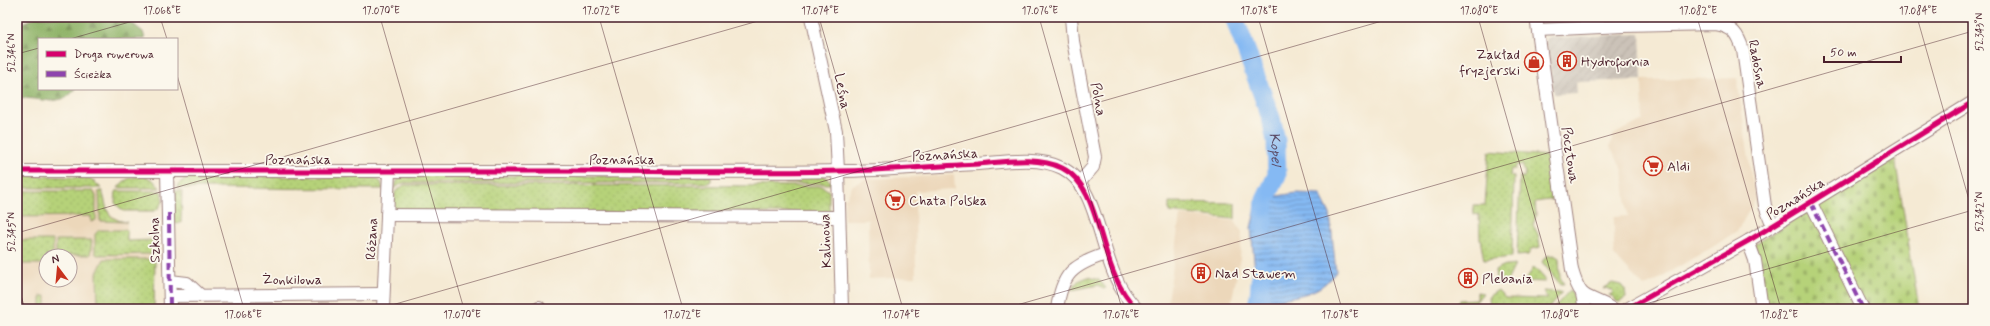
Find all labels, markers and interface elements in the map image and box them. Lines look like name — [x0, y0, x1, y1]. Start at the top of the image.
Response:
text: 17.068°E — [143, 4, 181, 18]
text: 17.070°E — [362, 4, 400, 18]
text: 17.072°E — [582, 4, 620, 18]
text: 17.074°E — [801, 4, 839, 18]
text: 17.076°E — [1022, 4, 1058, 18]
text: 17.078°E — [1240, 4, 1278, 18]
text: 17.080°E — [1460, 4, 1498, 18]
text: 17.082°E — [1679, 4, 1717, 18]
text: 17.084°E — [1899, 4, 1937, 18]
text: 52.343°N — [1973, 12, 1987, 51]
text: 52.346°N — [5, 33, 19, 72]
legend — [38, 38, 178, 90]
street label: Radosna — [1743, 38, 1771, 91]
scale bar — [1824, 38, 1901, 64]
text: 50 m — [1830, 45, 1857, 61]
place label: Zakład fryzjerski — [1459, 46, 1520, 80]
text: Droga rowerowa — [74, 47, 154, 63]
building icon: Hydrofornia — [1556, 50, 1578, 72]
shop icon: Zakład fryzjerski — [1523, 51, 1545, 73]
place label: Hydrofornia — [1581, 53, 1650, 73]
text: Ścieżka — [74, 67, 112, 83]
street label: Leśna — [830, 72, 854, 111]
street label: Polna — [1086, 81, 1110, 117]
street label: Pocztowa — [1557, 126, 1583, 185]
water label: Kopel — [1263, 131, 1286, 168]
street label: Poznańska — [912, 144, 978, 166]
street label: Poznańska — [265, 151, 331, 169]
street label: Poznańska — [589, 151, 655, 169]
supermarket icon: Aldi — [1642, 155, 1664, 177]
place label: Aldi — [1667, 158, 1690, 176]
street label: Poznańska — [1763, 174, 1828, 224]
supermarket icon: Chata Polska — [884, 189, 906, 211]
place label: Chata Polska — [909, 192, 987, 210]
text: 52.342°N — [1973, 192, 1987, 232]
text: 52.345°N — [5, 212, 19, 252]
street label: Kalinowa — [816, 213, 836, 268]
street label: Szkolna — [146, 217, 164, 263]
street label: Różana — [362, 217, 382, 261]
north arrow — [38, 248, 78, 288]
text: N — [50, 252, 61, 267]
building icon: Nad Stawem — [1190, 262, 1212, 284]
place label: Nad Stawem — [1215, 265, 1296, 283]
building icon: Plebania — [1457, 267, 1479, 289]
place label: Plebania — [1482, 270, 1533, 288]
street label: Żonkilowa — [262, 271, 322, 289]
text: 17.068°E — [224, 308, 262, 322]
text: 17.070°E — [443, 308, 481, 322]
text: 17.072°E — [663, 308, 701, 322]
text: 17.074°E — [882, 308, 920, 322]
text: 17.076°E — [1103, 308, 1139, 322]
text: 17.078°E — [1321, 308, 1359, 322]
text: 17.080°E — [1541, 308, 1579, 322]
text: 17.082°E — [1760, 308, 1798, 322]

